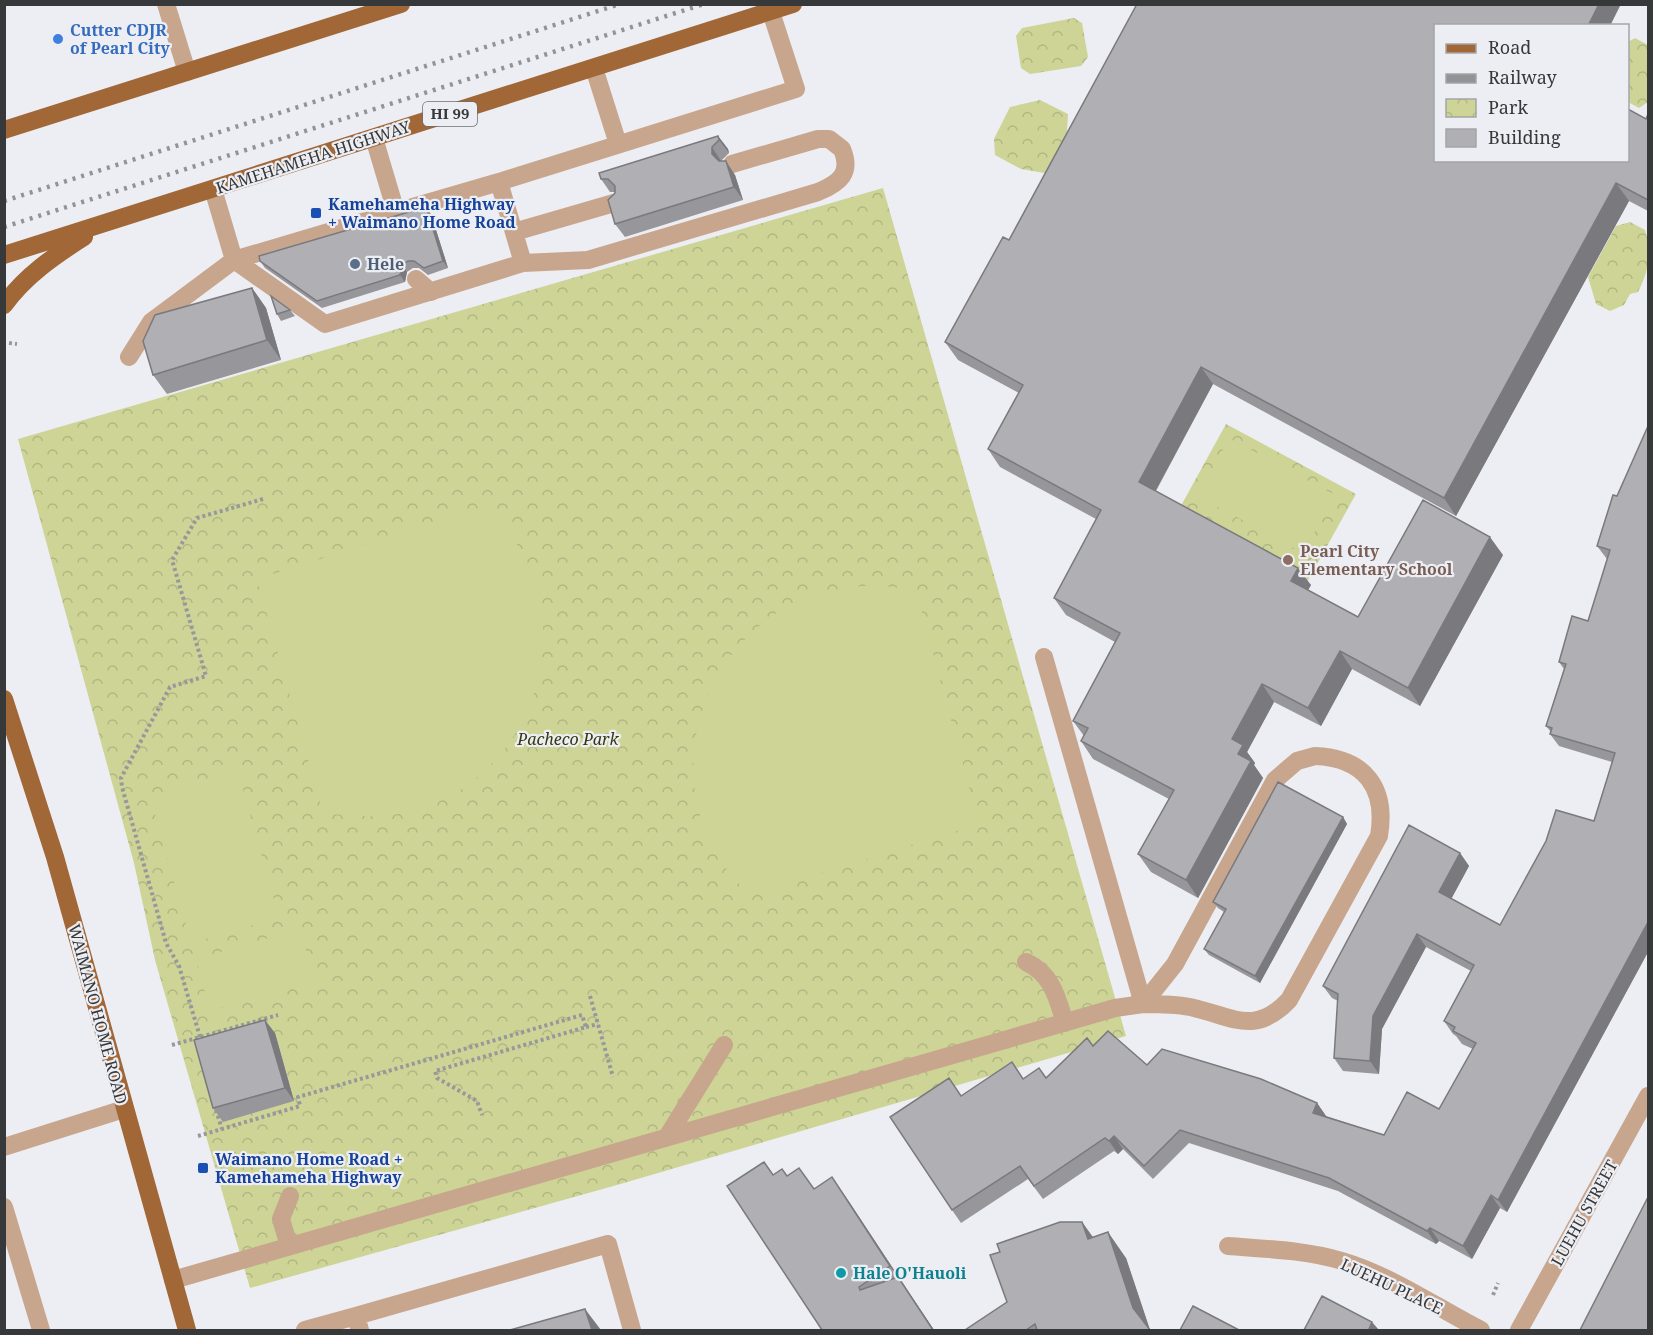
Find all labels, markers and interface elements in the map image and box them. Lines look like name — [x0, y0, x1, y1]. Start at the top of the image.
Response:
place label: Cutter CDJR of Pearl City — [70, 19, 170, 59]
legend — [1434, 24, 1629, 162]
marker: Cutter CDJR of Pearl City — [51, 32, 65, 46]
text: Road — [1488, 35, 1531, 59]
text: Railway — [1488, 65, 1558, 89]
text: Park — [1488, 95, 1528, 119]
road number: HI 99 — [423, 102, 477, 126]
street label: KAMEHAMEHA HIGHWAY — [213, 115, 414, 199]
text: Building — [1488, 125, 1561, 149]
place label: Kamehameha Highway + Waimano Home Road — [328, 193, 516, 233]
marker: Kamehameha Highway + Waimano Home Road — [309, 206, 323, 220]
place label: Hele — [367, 253, 404, 275]
marker: Hele — [348, 257, 362, 271]
place label: Pearl City Elementary School — [1300, 540, 1453, 580]
marker: Pearl City Elementary School — [1281, 553, 1295, 567]
park label: Pacheco Park — [516, 728, 620, 750]
street label: WAIMANO HOME ROAD — [63, 921, 133, 1107]
place label: Waimano Home Road + Kamehameha Highway — [215, 1148, 403, 1188]
street label: LUEHU STREET — [1546, 1156, 1622, 1270]
marker: Waimano Home Road + Kamehameha Highway — [196, 1161, 210, 1175]
street label: LUEHU PLACE — [1337, 1253, 1447, 1319]
place label: Hale O'Hauoli — [853, 1262, 967, 1284]
marker: Hale O'Hauoli — [834, 1266, 848, 1280]

